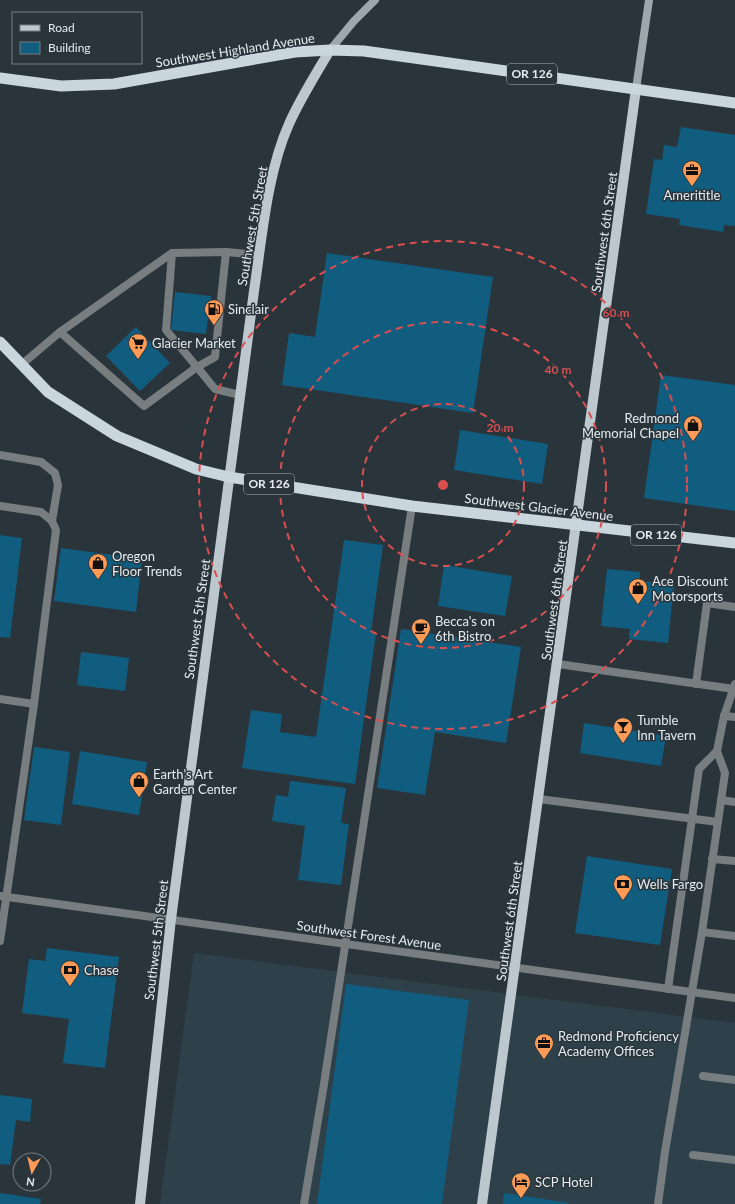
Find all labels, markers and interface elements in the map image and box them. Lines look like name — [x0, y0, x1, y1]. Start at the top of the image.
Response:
legend — [12, 12, 142, 64]
text: Road — [48, 20, 75, 35]
street label: Southwest Highland Avenue — [154, 29, 316, 71]
text: Building — [48, 40, 91, 55]
road number: OR 126 — [507, 64, 557, 84]
office icon: Amerititle — [681, 159, 703, 187]
street label: Southwest 5th Street — [234, 165, 270, 287]
street label: Southwest 6th Street — [588, 171, 620, 293]
place label: Amerititle — [664, 187, 721, 203]
fuel station icon: Sinclair — [203, 298, 225, 326]
place label: Sinclair — [228, 301, 269, 317]
text: 60 m — [603, 305, 629, 320]
supermarket icon: Glacier Market — [127, 332, 149, 360]
place label: Glacier Market — [152, 335, 236, 351]
text: 40 m — [545, 362, 571, 377]
place label: Redmond Memorial Chapel — [582, 410, 679, 441]
shop icon: Redmond Memorial Chapel — [682, 414, 704, 442]
text: 20 m — [487, 420, 513, 435]
road number: OR 126 — [244, 474, 294, 494]
centre of rings — [436, 478, 450, 492]
street label: Southwest Glacier Avenue — [464, 490, 614, 524]
road number: OR 126 — [631, 525, 681, 545]
street label: Southwest 6th Street — [538, 539, 570, 661]
place label: Oregon Floor Trends — [112, 548, 183, 579]
shop icon: Oregon Floor Trends — [87, 552, 109, 580]
street label: Southwest 5th Street — [181, 558, 213, 680]
place label: Ace Discount Motorsports — [652, 573, 728, 604]
shop icon: Ace Discount Motorsports — [627, 577, 649, 605]
place label: Becca's on 6th Bistro — [435, 613, 495, 644]
cafe icon: Becca's on 6th Bistro — [410, 617, 432, 645]
place label: Tumble Inn Tavern — [637, 712, 696, 743]
bar icon: Tumble Inn Tavern — [612, 716, 634, 744]
place label: Earth's Art Garden Center — [153, 766, 237, 797]
shop icon: Earth's Art Garden Center — [128, 770, 150, 798]
street label: Southwest 6th Street — [493, 860, 525, 982]
bank icon: Wells Fargo — [612, 873, 634, 901]
place label: Wells Fargo — [637, 876, 703, 892]
street label: Southwest 5th Street — [141, 879, 171, 1001]
street label: Southwest Forest Avenue — [296, 917, 442, 953]
bank icon: Chase — [59, 959, 81, 987]
place label: Chase — [84, 962, 119, 978]
place label: Redmond Proficiency Academy Offices — [558, 1028, 679, 1059]
office icon: Redmond Proficiency Academy Offices — [533, 1032, 555, 1060]
north arrow — [12, 1152, 52, 1192]
hotel icon: SCP Hotel — [510, 1171, 532, 1199]
place label: SCP Hotel — [535, 1174, 593, 1190]
text: N — [25, 1175, 36, 1189]

